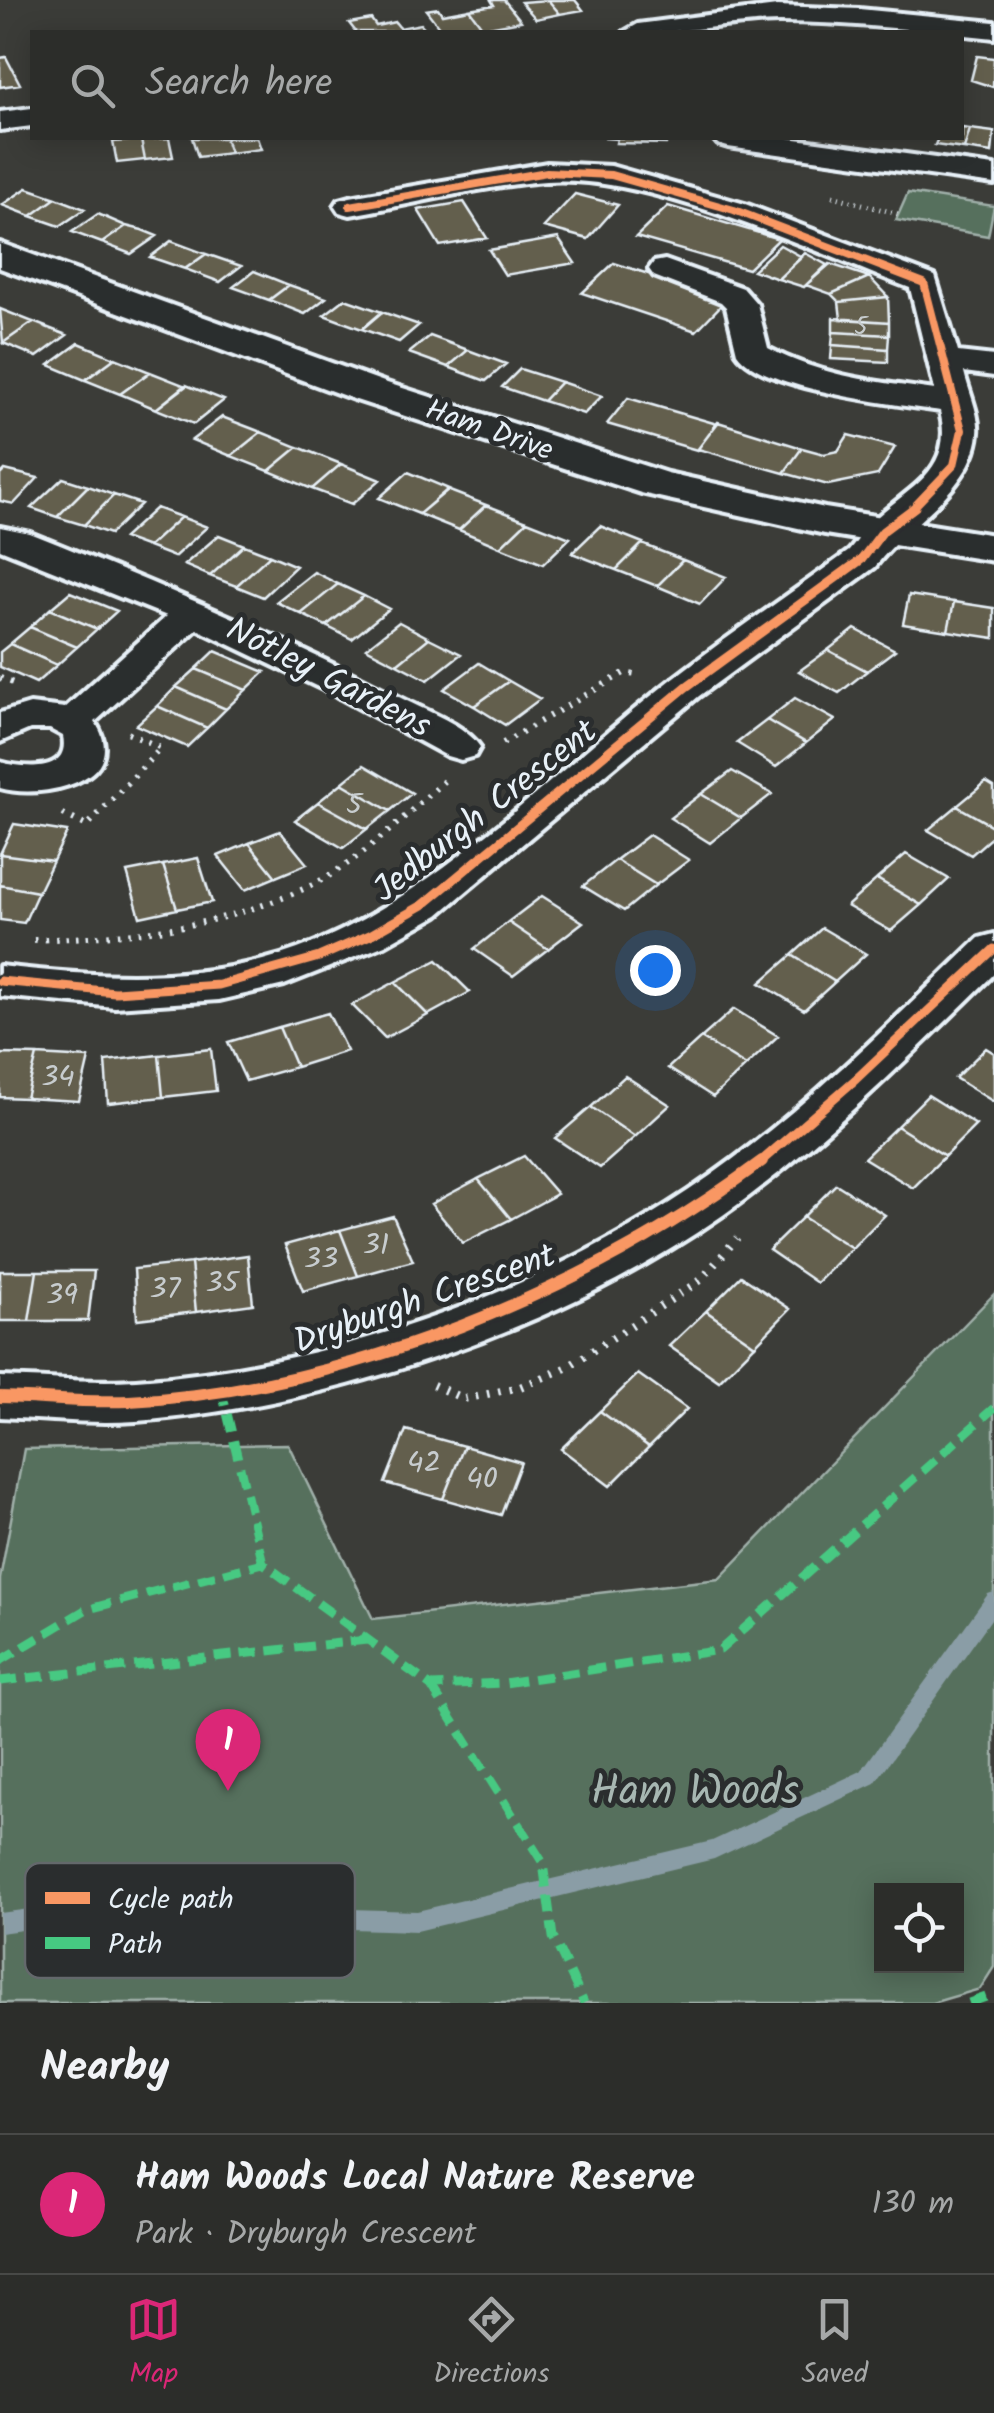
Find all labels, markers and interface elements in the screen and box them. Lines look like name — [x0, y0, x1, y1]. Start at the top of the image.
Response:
search box — [30, 30, 964, 140]
text: Search here — [145, 55, 332, 115]
icon: search — [65, 58, 120, 113]
house number: 5 — [854, 307, 869, 347]
street label: Ham Drive — [418, 387, 560, 475]
street label: Notley Gardens — [215, 603, 441, 755]
street label: Jedburgh Crescent — [361, 706, 611, 918]
house number: 5 — [346, 782, 364, 830]
your location — [630, 945, 681, 996]
house number: 34 — [41, 1054, 75, 1102]
house number: 31 — [363, 1222, 389, 1270]
street label: Dryburgh Crescent — [287, 1229, 564, 1371]
house number: 33 — [304, 1236, 338, 1284]
house number: 35 — [205, 1260, 241, 1308]
house number: 37 — [150, 1266, 182, 1314]
house number: 39 — [46, 1272, 78, 1320]
house number: 42 — [407, 1440, 441, 1488]
house number: 40 — [466, 1456, 498, 1504]
pin: 1 — [196, 1708, 260, 1791]
park label: Ham Woods — [591, 1759, 799, 1826]
legend — [25, 1863, 355, 1978]
text: Cycle path — [108, 1878, 233, 1923]
map controls — [874, 1883, 964, 1973]
button: locate — [874, 1883, 964, 1973]
text: Path — [108, 1923, 162, 1968]
text: Nearby — [40, 2035, 169, 2102]
text: Ham Woods Local Nature Reserve — [135, 2149, 695, 2209]
text: 1 — [68, 2179, 77, 2230]
text: 130 m — [871, 2179, 954, 2230]
text: Park · Dryburgh Crescent — [135, 2209, 476, 2260]
tab: Map — [126, 2292, 181, 2397]
tab: Directions — [433, 2292, 549, 2397]
tab: Saved — [802, 2292, 868, 2397]

